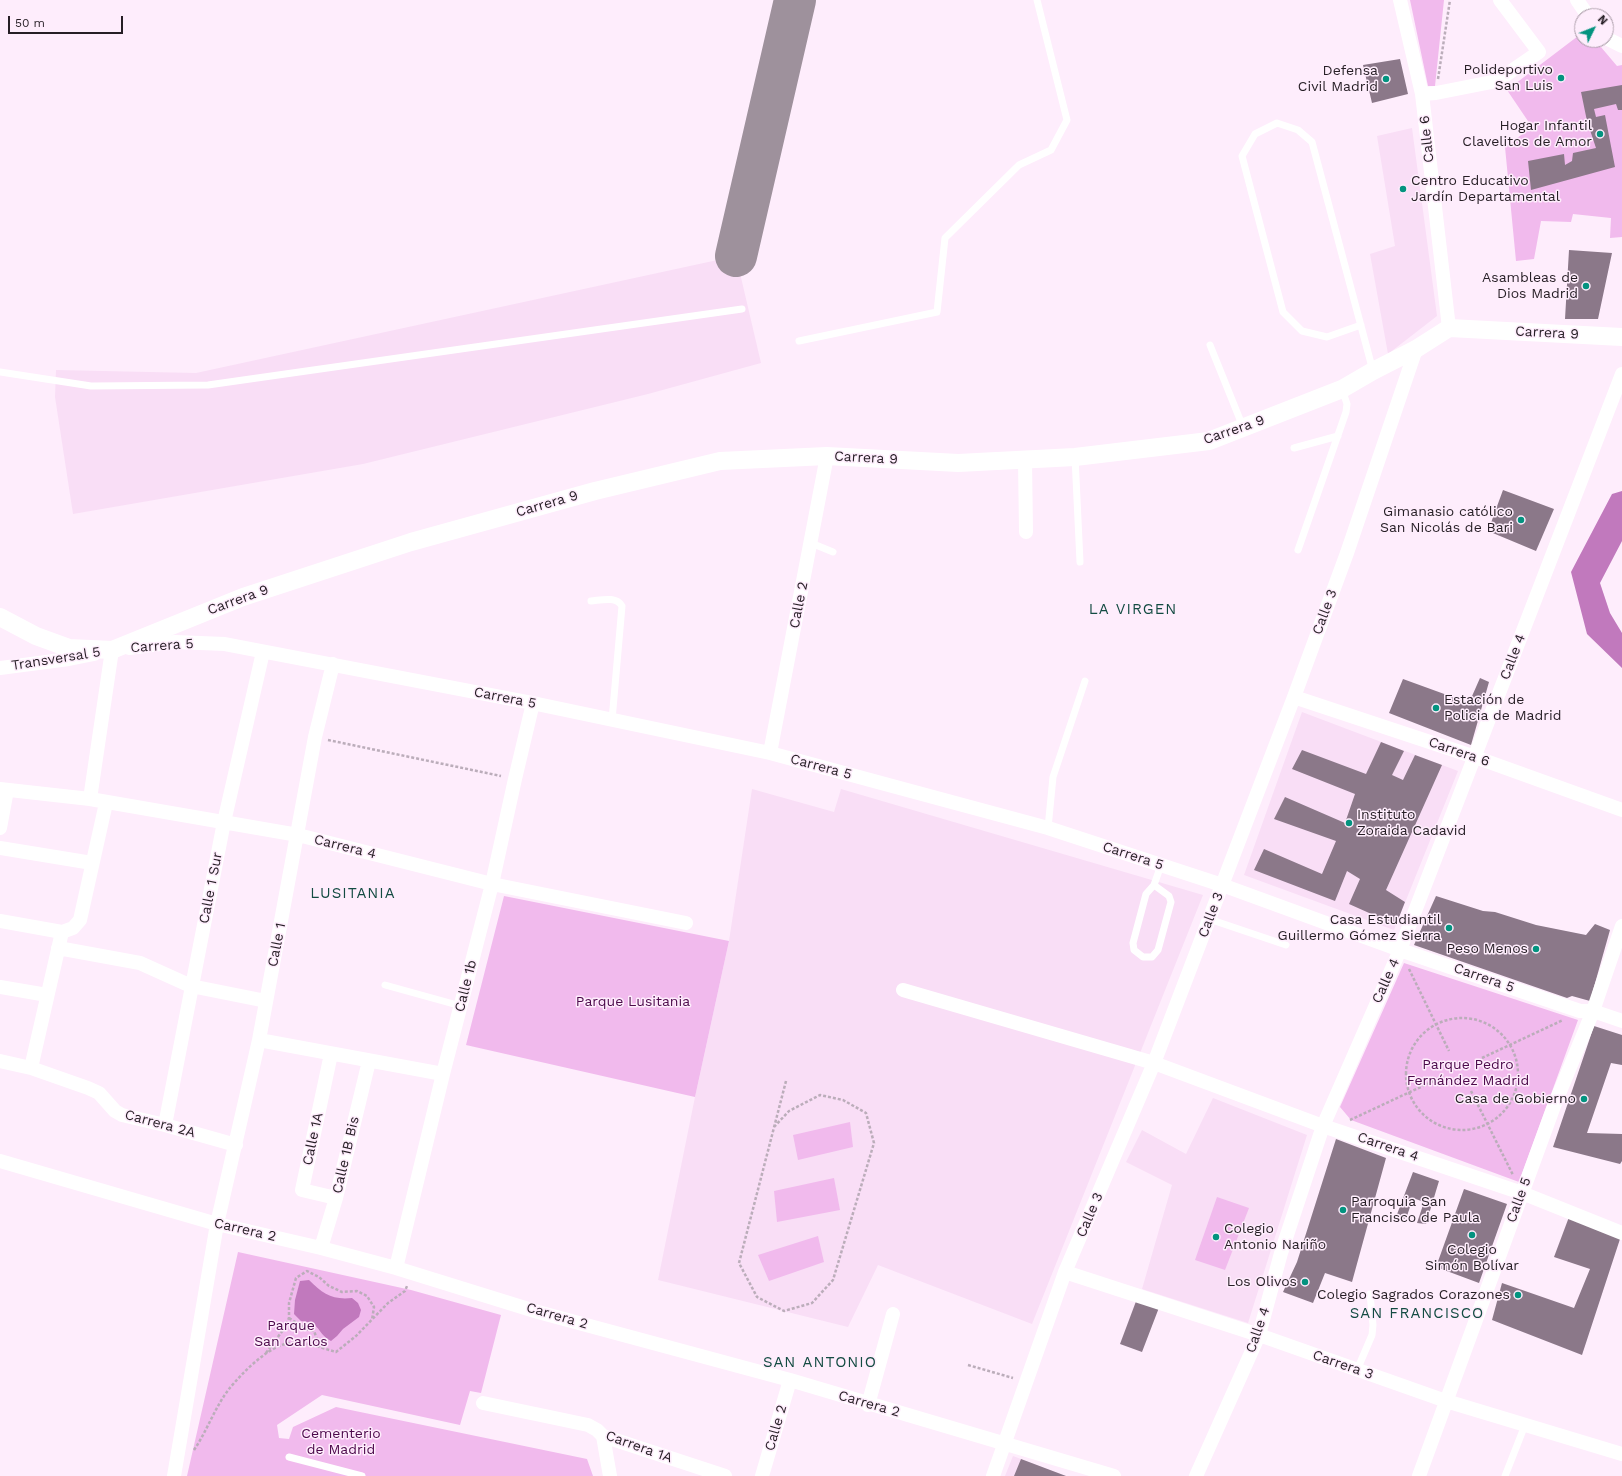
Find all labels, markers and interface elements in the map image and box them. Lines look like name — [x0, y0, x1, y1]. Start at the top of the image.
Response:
scale bar — [10, 8, 125, 34]
north arrow — [1574, 8, 1614, 48]
text: N — [1595, 13, 1610, 28]
text: 50 m — [15, 16, 45, 30]
place label: Polideportivo San Luis — [1464, 62, 1553, 94]
place label: Defensa Civil Madrid — [1298, 63, 1378, 96]
marker: Polideportivo San Luis — [1556, 73, 1566, 83]
marker: Defensa Civil Madrid — [1381, 74, 1391, 84]
street label: Calle 6 — [1416, 115, 1438, 163]
place label: Hogar Infantil Clavelitos de Amor — [1462, 118, 1592, 150]
marker: Hogar Infantil Clavelitos de Amor — [1595, 129, 1605, 139]
place label: Centro Educativo Jardín Departamental — [1411, 173, 1560, 206]
marker: Centro Educativo Jardín Departamental — [1398, 184, 1408, 194]
place label: Asambleas de Dios Madrid — [1482, 270, 1578, 302]
marker: Asambleas de Dios Madrid — [1581, 281, 1591, 291]
street label: Carrera 9 — [1515, 323, 1579, 343]
street label: Carrera 9 — [1201, 412, 1267, 448]
street label: Carrera 9 — [834, 448, 898, 468]
street label: Carrera 9 — [514, 487, 580, 521]
place label: Gimanasio católico San Nicolás de Bari — [1380, 504, 1513, 536]
marker: Gimanasio católico San Nicolás de Bari — [1516, 515, 1526, 525]
street label: Calle 2 — [786, 580, 812, 630]
street label: Carrera 9 — [205, 581, 271, 619]
street label: Calle 3 — [1309, 587, 1341, 637]
district label: LA VIRGEN — [1089, 601, 1177, 619]
street label: Calle 4 — [1497, 632, 1529, 682]
street label: Carrera 5 — [130, 635, 194, 657]
street label: Transversal 5 — [10, 644, 102, 674]
street label: Carrera 5 — [472, 684, 538, 712]
place label: Estación de Policia de Madrid — [1444, 692, 1562, 724]
marker: Estación de Policia de Madrid — [1431, 703, 1441, 713]
street label: Carrera 6 — [1426, 734, 1492, 770]
street label: Carrera 5 — [788, 751, 854, 783]
place label: Instituto Zoraida Cadavid — [1357, 807, 1466, 840]
marker: Instituto Zoraida Cadavid — [1344, 818, 1354, 828]
street label: Carrera 4 — [312, 831, 378, 863]
street label: Carrera 5 — [1100, 838, 1166, 874]
street label: Calle 1 Sur — [196, 851, 226, 925]
district label: LUSITANIA — [310, 885, 396, 903]
street label: Calle 3 — [1195, 890, 1227, 940]
place label: Casa Estudiantil Guillermo Gómez Sierra — [1278, 912, 1441, 944]
street label: Calle 1 — [265, 922, 289, 968]
marker: Casa Estudiantil Guillermo Gómez Sierra — [1444, 923, 1454, 933]
place label: Peso Menos — [1447, 941, 1528, 957]
marker: Peso Menos — [1531, 944, 1541, 954]
street label: Calle 4 — [1369, 956, 1403, 1006]
street label: Calle 1b — [451, 958, 481, 1014]
street label: Carrera 5 — [1451, 960, 1517, 996]
park label: Parque Lusitania — [576, 994, 690, 1010]
park label: Parque Pedro Fernández Madrid — [1407, 1057, 1529, 1090]
place label: Casa de Gobierno — [1455, 1091, 1576, 1107]
marker: Casa de Gobierno — [1579, 1094, 1589, 1104]
street label: Carrera 2A — [123, 1107, 197, 1141]
street label: Calle 1A — [299, 1111, 327, 1167]
street label: Calle 1B Bis — [329, 1115, 363, 1195]
street label: Carrera 4 — [1355, 1129, 1421, 1165]
street label: Calle 5 — [1503, 1175, 1535, 1225]
street label: Calle 3 — [1073, 1190, 1107, 1240]
place label: Parroquia San Francisco de Paula — [1351, 1194, 1480, 1226]
marker: Parroquia San Francisco de Paula — [1338, 1205, 1348, 1215]
street label: Carrera 2 — [212, 1215, 278, 1245]
place label: Colegio Antonio Nariño — [1224, 1221, 1326, 1254]
marker: Colegio Simón Bolívar — [1467, 1230, 1477, 1240]
marker: Colegio Antonio Nariño — [1211, 1232, 1221, 1242]
place label: Colegio Simón Bolívar — [1425, 1242, 1519, 1274]
place label: Los Olivos — [1227, 1274, 1297, 1290]
marker: Los Olivos — [1300, 1277, 1310, 1287]
place label: Colegio Sagrados Corazones — [1317, 1287, 1510, 1303]
marker: Colegio Sagrados Corazones — [1513, 1290, 1523, 1300]
street label: Carrera 2 — [524, 1299, 590, 1333]
street label: Calle 4 — [1242, 1305, 1274, 1355]
district label: SAN FRANCISCO — [1350, 1305, 1484, 1323]
park label: Parque San Carlos — [254, 1318, 328, 1350]
street label: Carrera 3 — [1310, 1347, 1376, 1383]
district label: SAN ANTONIO — [763, 1354, 877, 1372]
street label: Carrera 2 — [836, 1387, 902, 1421]
street label: Calle 2 — [761, 1403, 791, 1453]
park label: Cementerio de Madrid — [301, 1426, 381, 1458]
street label: Carrera 1A — [603, 1427, 675, 1467]

